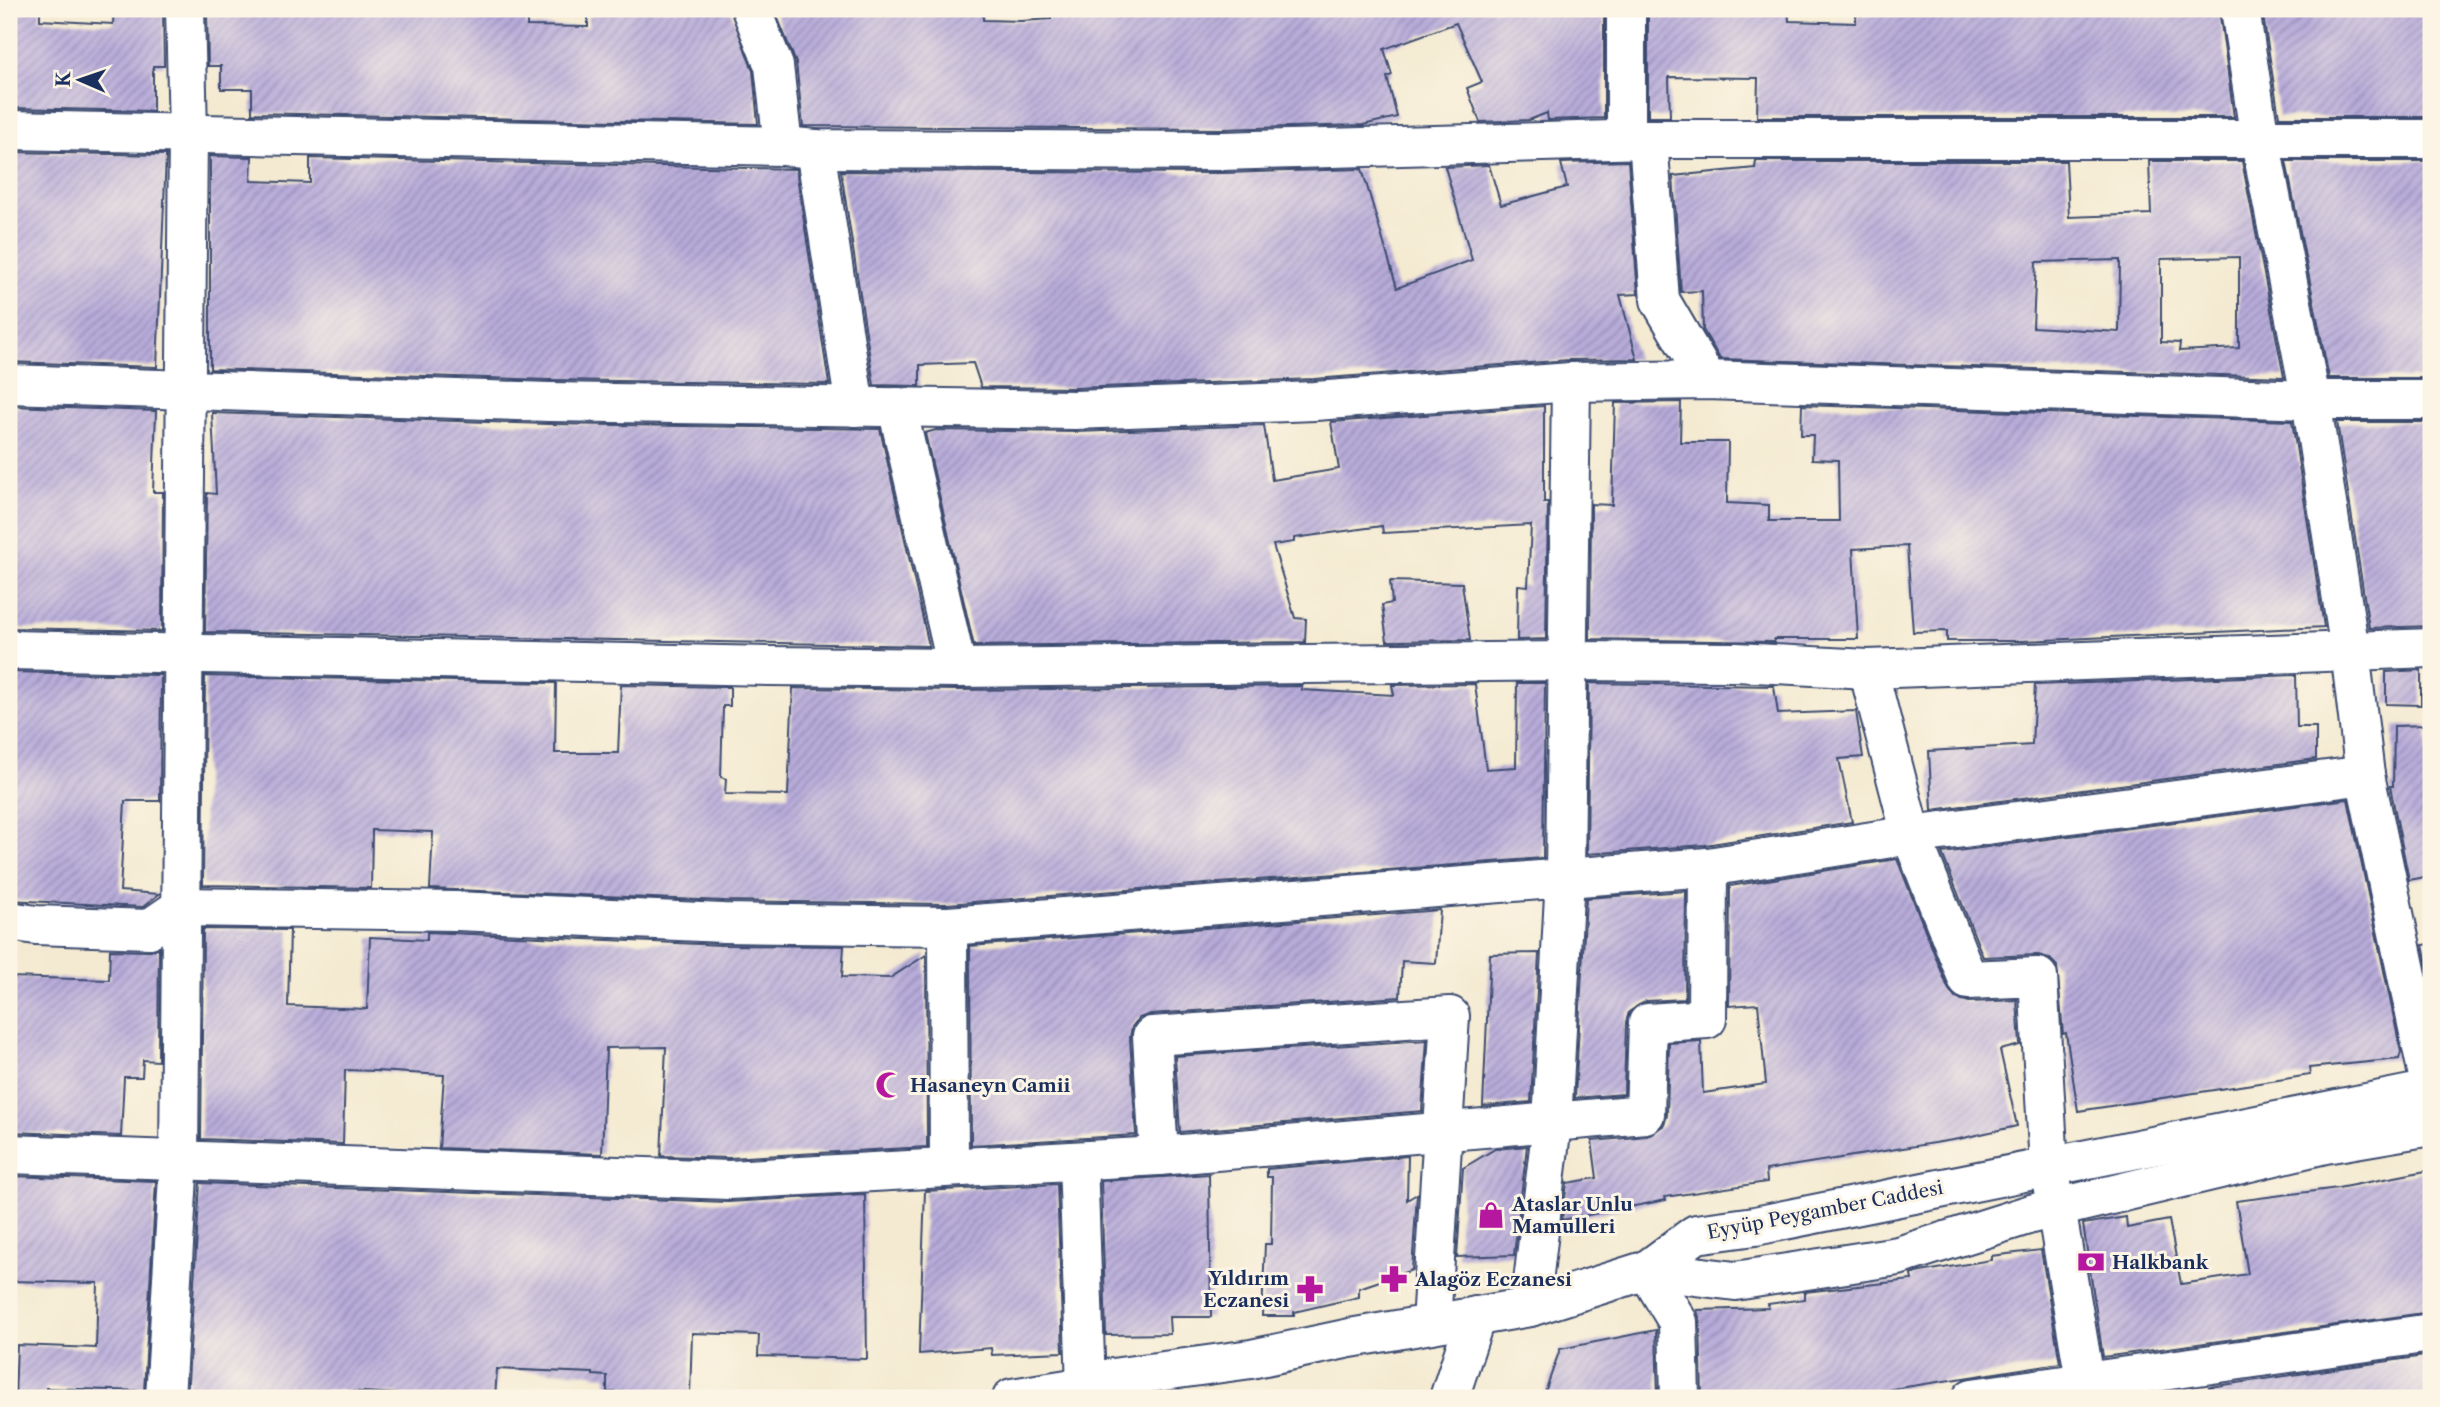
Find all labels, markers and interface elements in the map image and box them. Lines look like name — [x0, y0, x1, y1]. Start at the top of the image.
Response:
north arrow — [46, 46, 116, 116]
text: K — [52, 71, 75, 87]
mosque icon: Hasaneyn Camii — [874, 1070, 904, 1100]
place label: Hasaneyn Camii — [910, 1074, 1070, 1097]
street label: Eyyüp Peygamber Caddesi — [1705, 1176, 1945, 1244]
place label: Ataslar Unlu Mamulleri — [1511, 1193, 1633, 1238]
shop icon: Ataslar Unlu Mamulleri — [1476, 1200, 1506, 1230]
bank icon: Halkbank — [2076, 1247, 2106, 1277]
place label: Halkbank — [2112, 1251, 2209, 1274]
pharmacy icon: Alagöz Eczanesi — [1379, 1264, 1409, 1294]
place label: Yıldırım Eczanesi — [1203, 1267, 1289, 1312]
place label: Alagöz Eczanesi — [1414, 1268, 1572, 1291]
pharmacy icon: Yıldırım Eczanesi — [1295, 1274, 1325, 1304]

